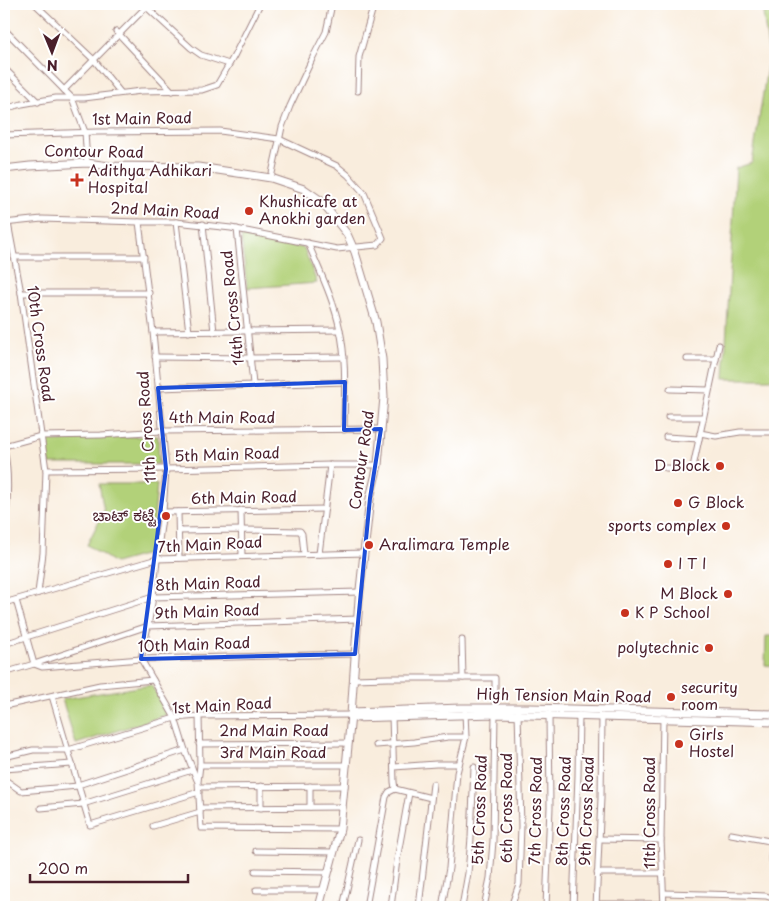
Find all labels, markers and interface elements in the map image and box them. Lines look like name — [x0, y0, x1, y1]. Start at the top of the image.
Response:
north arrow — [28, 28, 78, 78]
text: N — [47, 55, 58, 76]
street label: 1st Main Road — [92, 105, 192, 130]
street label: Contour Road — [44, 138, 144, 163]
place label: Adithya Adhikari Hospital — [88, 158, 212, 198]
marker: Adithya Adhikari Hospital — [70, 173, 84, 187]
place label: Khushicafe at Anokhi garden — [259, 189, 366, 229]
street label: 2nd Main Road — [110, 195, 220, 224]
marker: Khushicafe at Anokhi garden — [243, 205, 255, 217]
street label: 14th Cross Road — [214, 249, 249, 367]
street label: 10th Cross Road — [22, 284, 61, 404]
street label: 11th Cross Road — [130, 370, 161, 484]
street label: 4th Main Road — [169, 405, 275, 428]
street label: Contour Road — [342, 409, 379, 511]
street label: 5th Main Road — [174, 440, 280, 467]
place label: D Block — [654, 453, 710, 476]
marker: D Block — [714, 460, 726, 472]
street label: 6th Main Road — [191, 484, 297, 509]
place label: G Block — [688, 490, 745, 513]
marker: G Block — [672, 497, 684, 509]
place label: ಚಾಟ್ ಕಟ್ಟೆ — [93, 503, 157, 527]
marker: ಚಾಟ್ ಕಟ್ಟೆ — [160, 510, 172, 522]
place label: sports complex — [608, 513, 716, 536]
marker: sports complex — [720, 520, 732, 532]
street label: 7th Main Road — [157, 529, 263, 558]
place label: Aralimara Temple — [379, 532, 510, 555]
marker: Aralimara Temple — [363, 539, 375, 551]
place label: I T I — [678, 551, 707, 574]
marker: I T I — [662, 558, 674, 570]
street label: 8th Main Road — [155, 569, 261, 596]
place label: M Block — [660, 581, 718, 604]
marker: M Block — [722, 588, 734, 600]
street label: 9th Main Road — [154, 597, 260, 624]
place label: K P School — [635, 600, 710, 623]
marker: K P School — [619, 607, 631, 619]
street label: 10th Main Road — [137, 630, 251, 657]
place label: polytechnic — [617, 635, 699, 658]
marker: polytechnic — [703, 642, 715, 654]
place label: security room — [681, 675, 738, 715]
street label: High Tension Main Road — [476, 681, 652, 708]
street label: 1st Main Road — [171, 690, 272, 719]
marker: security room — [665, 691, 677, 703]
street label: 2nd Main Road — [219, 718, 329, 741]
place label: Girls Hostel — [689, 722, 734, 762]
marker: Girls Hostel — [673, 738, 685, 750]
street label: 3rd Main Road — [219, 740, 327, 763]
street label: 6th Cross Road — [494, 753, 517, 863]
street label: 5th Cross Road — [465, 754, 492, 865]
street label: 8th Cross Road — [549, 755, 576, 866]
street label: 9th Cross Road — [572, 756, 599, 866]
street label: 7th Cross Road — [522, 757, 547, 865]
street label: 11th Cross Road — [637, 757, 660, 869]
scale bar — [30, 851, 188, 883]
text: 200 m — [38, 856, 88, 879]

